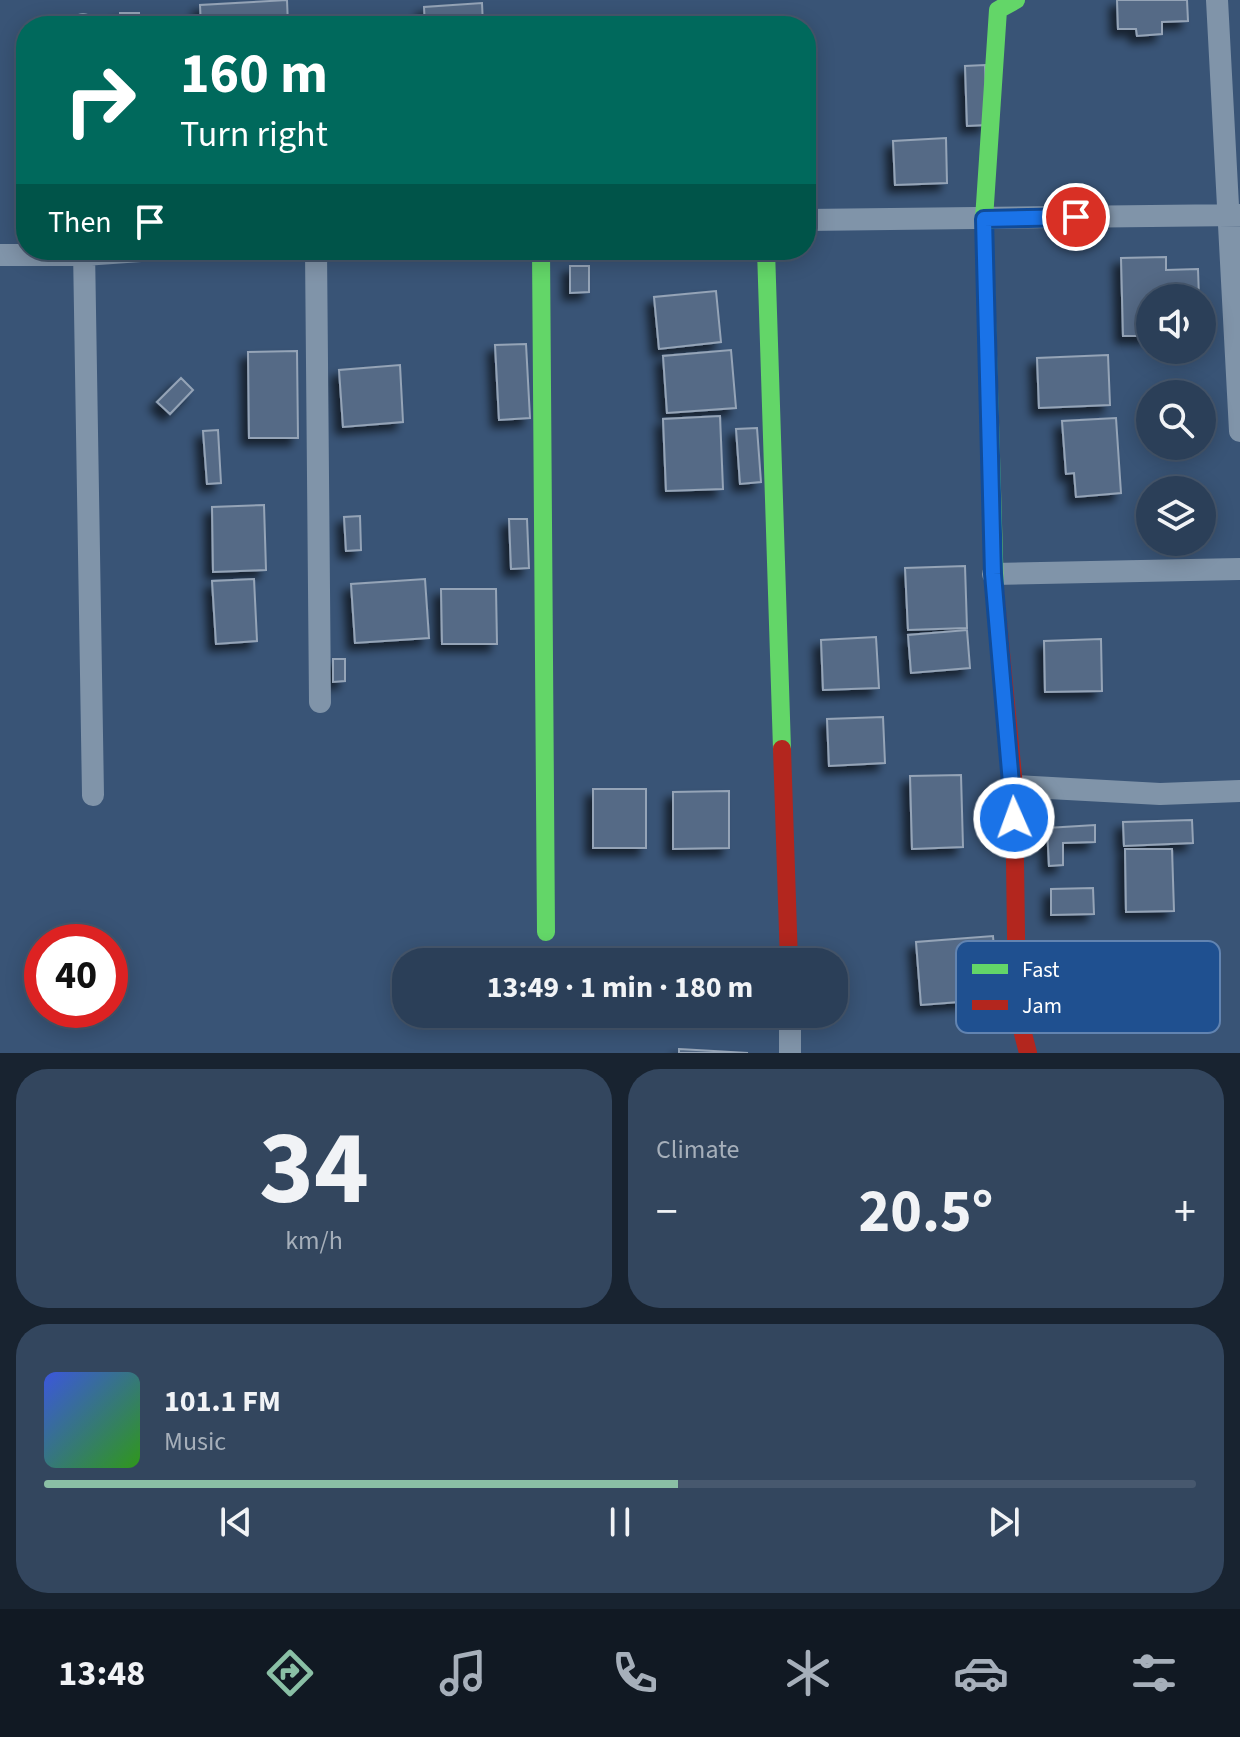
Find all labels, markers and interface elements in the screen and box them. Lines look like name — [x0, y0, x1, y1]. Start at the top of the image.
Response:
text: 160 m — [180, 35, 328, 114]
icon: right — [48, 48, 152, 152]
text: Turn right — [180, 109, 328, 160]
pin — [1042, 183, 1110, 251]
icon: arrive — [1054, 195, 1098, 239]
icon: arrive — [128, 200, 172, 244]
text: Then — [48, 201, 112, 244]
map controls — [1136, 284, 1216, 556]
button: sound — [1136, 284, 1216, 364]
button: search — [1136, 380, 1216, 460]
button: layers — [1136, 476, 1216, 556]
position arrow — [972, 776, 1056, 860]
speed limit sign: 40 — [24, 924, 128, 1028]
legend — [956, 941, 1220, 1033]
text: Fast — [1022, 954, 1060, 986]
text: 13:49 · 1 min · 180 m — [487, 966, 753, 1009]
text: Jam — [1022, 990, 1062, 1022]
text: 34 — [259, 1096, 369, 1244]
text: Climate — [656, 1131, 740, 1168]
text: 20.5° — [859, 1170, 993, 1255]
text: − — [656, 1181, 678, 1244]
text: + — [1174, 1181, 1196, 1244]
text: km/h — [285, 1222, 343, 1259]
text: 101.1 FM — [164, 1380, 281, 1423]
text: Music — [164, 1423, 226, 1460]
icon: previous — [214, 1500, 258, 1544]
icon: pause — [598, 1500, 642, 1544]
icon: next — [982, 1500, 1026, 1544]
icon: directions — [262, 1645, 318, 1701]
icon: music — [435, 1645, 491, 1701]
icon: phone — [607, 1645, 663, 1701]
icon: climate — [780, 1645, 836, 1701]
icon: car — [953, 1645, 1009, 1701]
icon: filters — [1126, 1645, 1182, 1701]
text: 13:48 — [58, 1648, 145, 1699]

